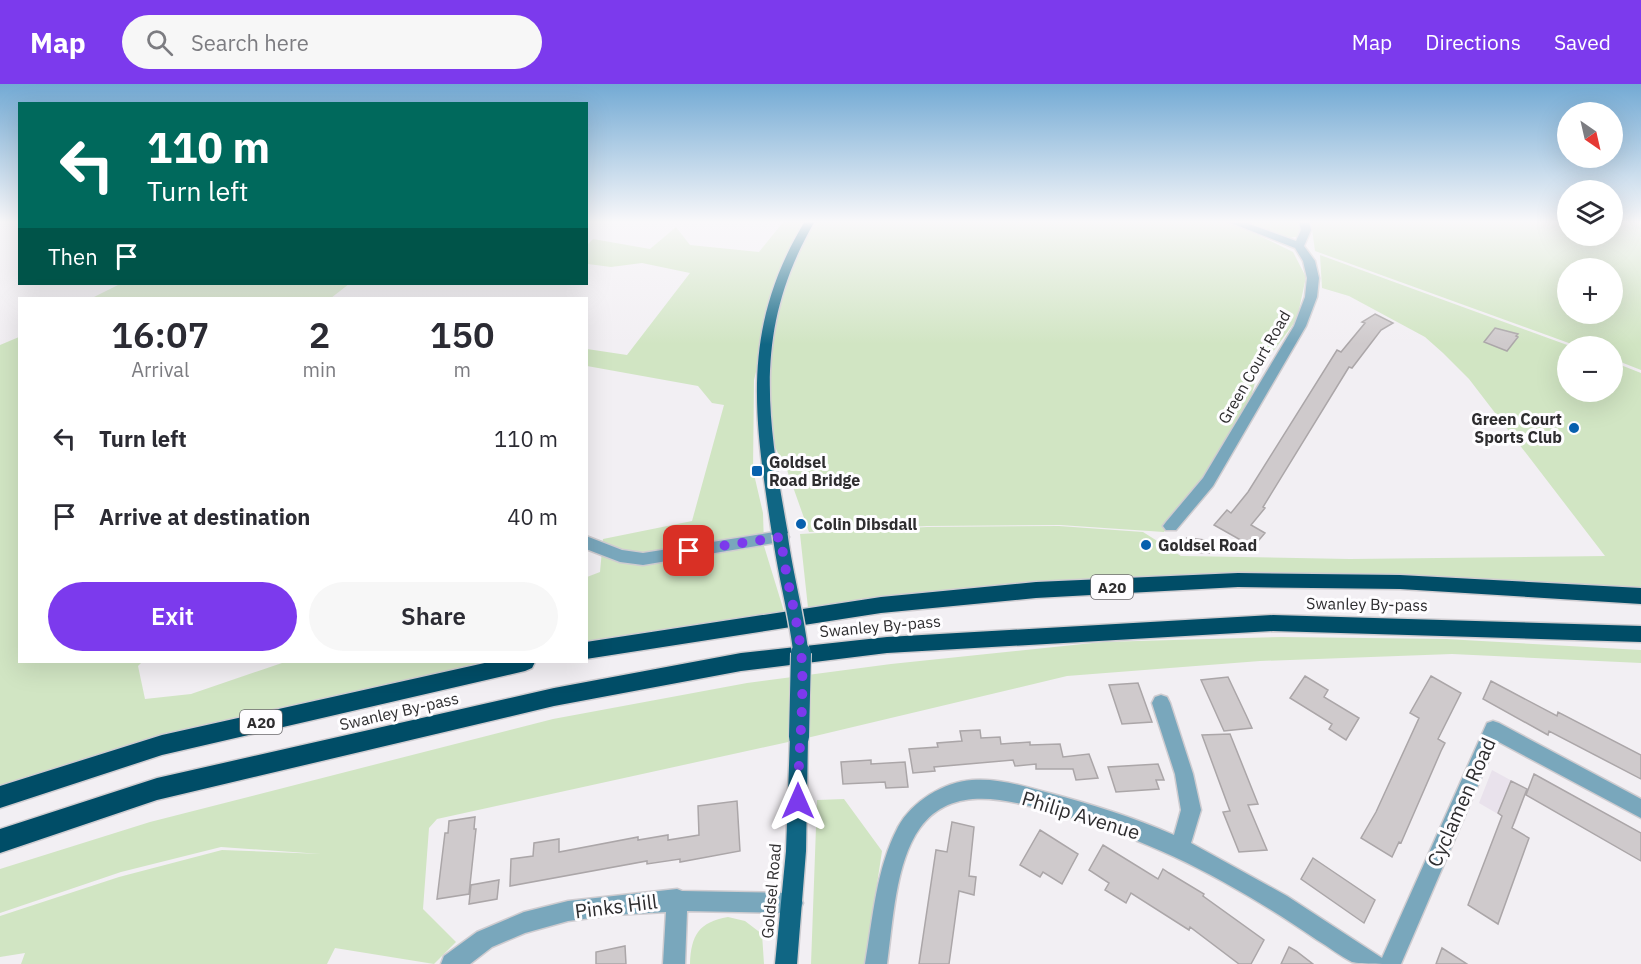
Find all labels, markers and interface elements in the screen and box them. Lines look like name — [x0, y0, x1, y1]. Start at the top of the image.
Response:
search box — [122, 15, 542, 69]
text: Map — [30, 24, 86, 61]
icon: search — [143, 26, 176, 59]
text: Search here — [191, 28, 309, 57]
text: Map — [1352, 28, 1392, 56]
text: Directions — [1425, 28, 1521, 56]
text: Saved — [1554, 28, 1611, 56]
north arrow — [1557, 102, 1623, 168]
map controls — [1557, 102, 1623, 402]
text: 110 m — [147, 120, 270, 175]
icon: left — [48, 126, 126, 204]
text: Turn left — [147, 173, 248, 208]
button: layers — [1557, 180, 1623, 246]
icon: arrive — [110, 240, 143, 273]
text: Then — [48, 242, 98, 271]
button: + — [1557, 258, 1623, 324]
street label: Green Court Road — [1213, 307, 1295, 427]
text: 16:07 — [111, 311, 209, 358]
text: 2 — [309, 311, 330, 358]
text: 150 — [430, 311, 495, 358]
button: − — [1557, 336, 1623, 402]
text: Arrival — [131, 356, 189, 383]
text: min — [303, 356, 336, 383]
text: m — [453, 356, 471, 383]
place label: Green Court Sports Club — [1471, 409, 1562, 447]
marker: Green Court Sports Club — [1567, 421, 1581, 435]
icon: left — [48, 422, 81, 455]
text: Turn left — [99, 424, 187, 453]
text: 110 m — [494, 424, 558, 453]
place label: Goldsel Road Bridge — [769, 452, 860, 490]
marker: Goldsel Road Bridge — [750, 464, 764, 478]
icon: arrive — [48, 500, 81, 533]
text: Arrive at destination — [99, 502, 310, 531]
text: 40 m — [507, 502, 558, 531]
place label: Colin Dibsdall — [813, 514, 917, 534]
marker: Colin Dibsdall — [794, 517, 808, 531]
pin — [663, 525, 714, 576]
icon: arrive — [672, 534, 705, 567]
place label: Goldsel Road — [1158, 535, 1257, 555]
marker: Goldsel Road — [1139, 538, 1153, 552]
road number: A20 — [1091, 575, 1133, 599]
button: Exit — [48, 582, 297, 651]
button: Share — [309, 582, 558, 651]
street label: Swanley By-pass — [1306, 593, 1428, 615]
street label: Swanley By-pass — [819, 611, 941, 641]
street label: Swanley By-pass — [337, 688, 461, 734]
road number: A20 — [240, 710, 282, 734]
street label: Cyclamen Road — [1420, 733, 1502, 871]
position arrow — [766, 769, 830, 833]
street label: Philip Avenue — [1019, 784, 1143, 846]
street label: Goldsel Road — [757, 843, 785, 939]
street label: Pinks Hill — [573, 888, 659, 924]

